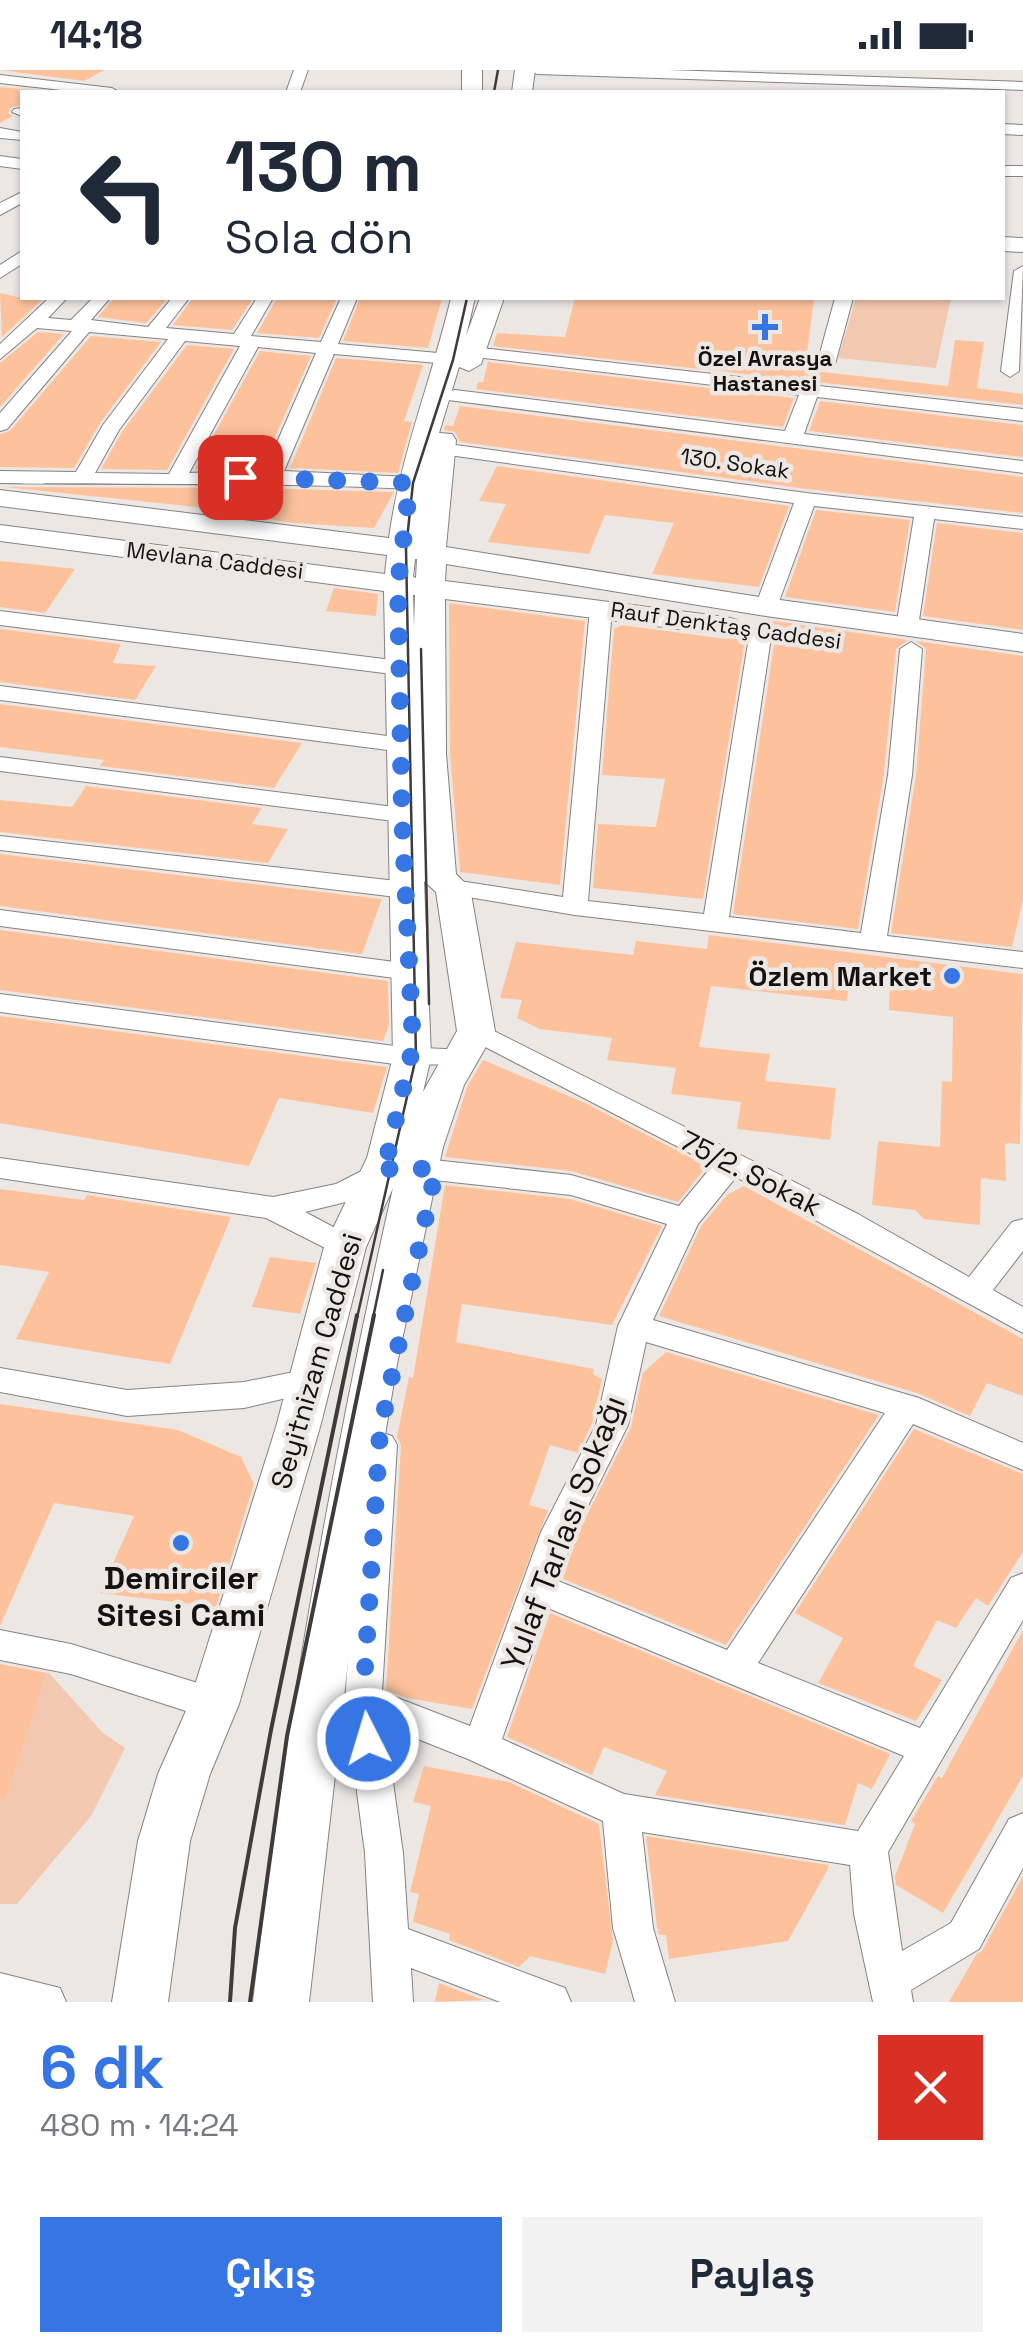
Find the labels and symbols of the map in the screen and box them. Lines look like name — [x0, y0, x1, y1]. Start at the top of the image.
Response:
marker: Özel Avrasya Hastanesi — [752, 314, 778, 340]
place label: Özel Avrasya Hastanesi — [698, 344, 833, 397]
pin — [198, 435, 283, 520]
street label: 130. Sokak — [679, 441, 792, 485]
street label: Mevlana Caddesi — [125, 535, 305, 585]
street label: Rauf Denktaş Caddesi — [609, 595, 843, 655]
place label: Özlem Market — [749, 958, 932, 994]
marker: Özlem Market — [941, 965, 963, 987]
street label: 75/2. Sokak — [674, 1122, 828, 1224]
street label: Seyitnizam Caddesi — [262, 1229, 370, 1493]
street label: Yulaf Tarlası Sokağı — [492, 1390, 634, 1676]
marker: Demirciler Sitesi Cami — [170, 1532, 192, 1554]
place label: Demirciler Sitesi Cami — [97, 1558, 265, 1635]
position arrow — [316, 1687, 420, 1791]

